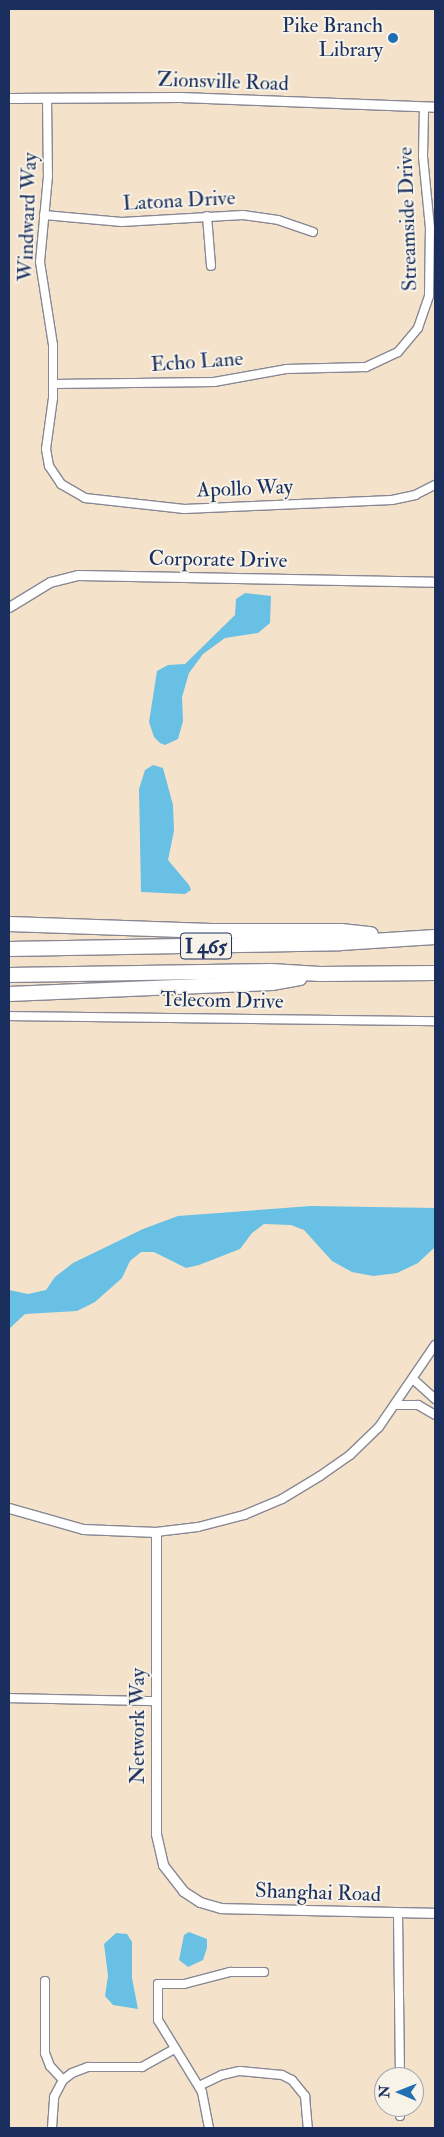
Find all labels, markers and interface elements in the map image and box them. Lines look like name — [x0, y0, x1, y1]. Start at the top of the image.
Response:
place label: Pike Branch Library — [282, 13, 383, 63]
marker: Pike Branch Library — [387, 32, 399, 44]
street label: Zionsville Road — [157, 67, 289, 97]
street label: Streamside Drive — [393, 146, 423, 292]
street label: Windward Way — [13, 152, 43, 282]
street label: Latona Drive — [122, 185, 236, 217]
street label: Echo Lane — [150, 346, 244, 378]
street label: Apollo Way — [196, 475, 294, 503]
street label: Corporate Drive — [148, 546, 288, 574]
road number: I 465 — [180, 928, 232, 964]
street label: Telecom Drive — [160, 987, 284, 1015]
street label: Network Way — [125, 1668, 151, 1784]
street label: Shanghai Road — [255, 1878, 381, 1908]
north arrow — [374, 2067, 424, 2117]
text: N — [376, 2085, 393, 2098]

